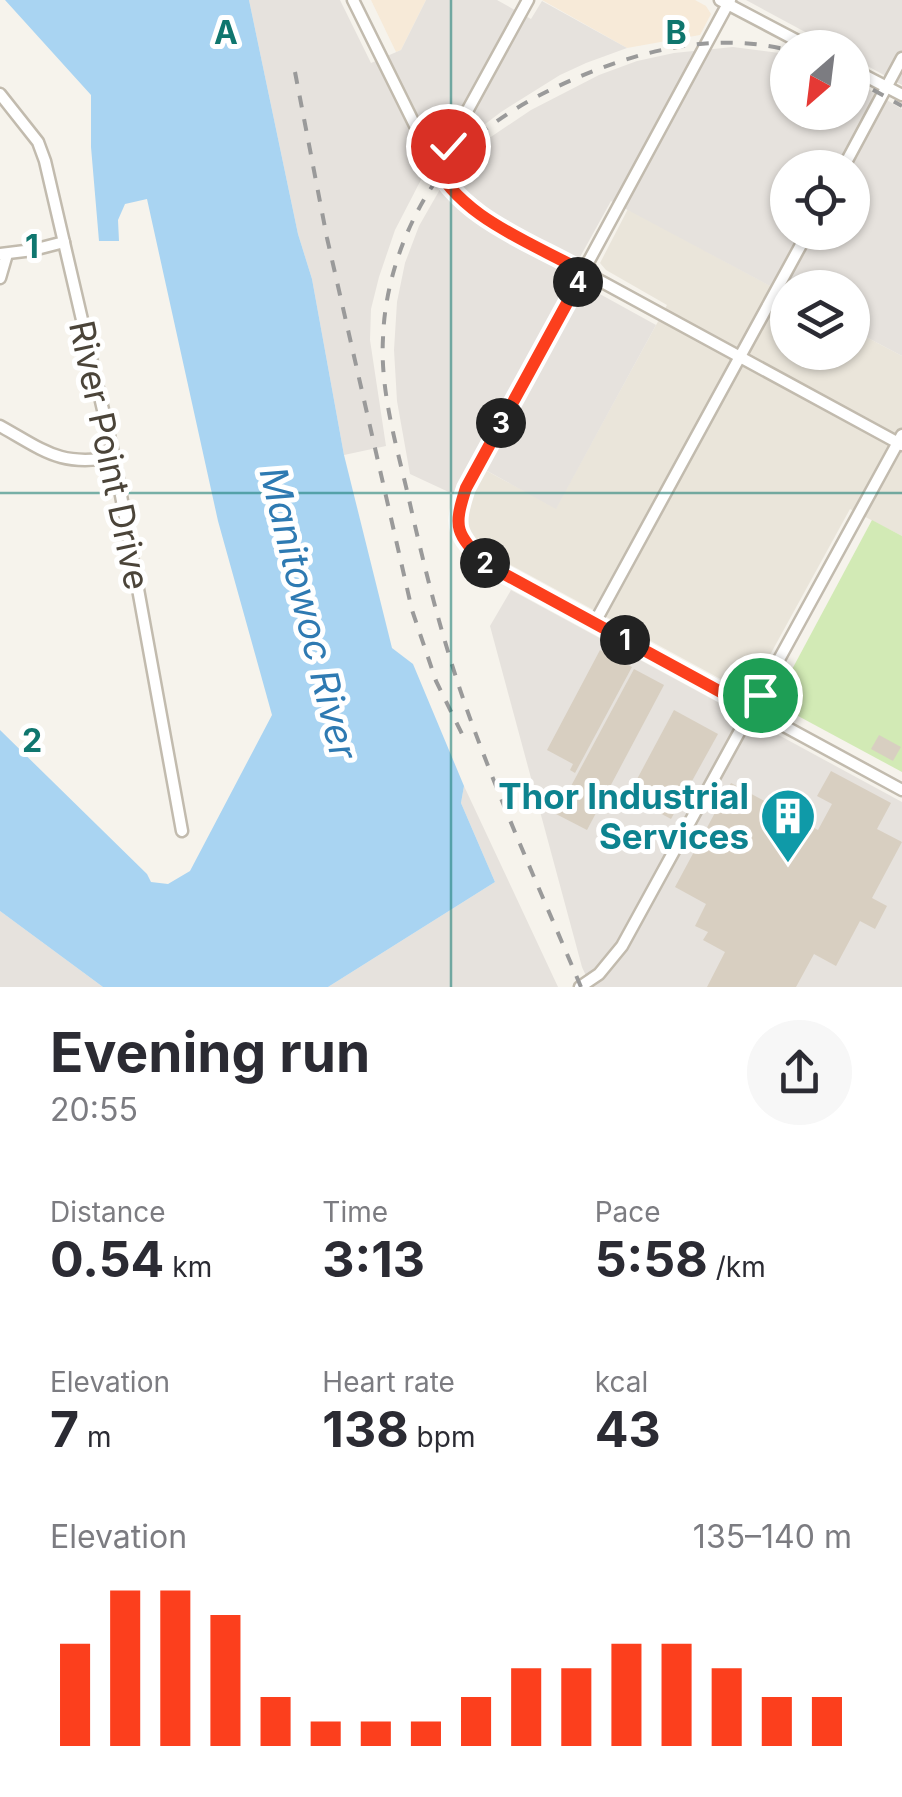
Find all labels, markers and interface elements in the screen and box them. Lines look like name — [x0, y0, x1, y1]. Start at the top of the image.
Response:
text: A — [214, 13, 238, 52]
text: B — [665, 13, 687, 52]
north arrow — [770, 30, 870, 130]
map controls — [770, 30, 870, 370]
pin — [406, 104, 491, 189]
icon: check — [421, 119, 476, 174]
button: locate — [770, 150, 870, 250]
text: 1 — [25, 227, 39, 266]
pin: 4 — [553, 257, 603, 307]
text: 4 — [569, 265, 587, 299]
button: layers — [770, 270, 870, 370]
street label: River Point Drive — [61, 317, 159, 593]
pin: 3 — [476, 398, 526, 448]
text: 3 — [492, 406, 510, 440]
water label: Manitowoc River — [250, 462, 368, 766]
pin: 2 — [460, 538, 510, 588]
text: 2 — [476, 546, 494, 580]
pin: 1 — [600, 615, 650, 665]
text: 1 — [619, 623, 631, 657]
pin — [718, 653, 803, 738]
icon: arrive — [733, 668, 788, 723]
text: 2 — [22, 721, 42, 760]
place label: Thor Industrial Services — [498, 775, 749, 857]
building icon: Thor Industrial Services — [758, 786, 818, 865]
text: Evening run — [50, 1019, 370, 1085]
button: share — [747, 1020, 852, 1125]
text: 20:55 — [50, 1090, 138, 1129]
text: Distance — [50, 1195, 166, 1229]
text: Time — [322, 1195, 388, 1229]
text: Pace — [595, 1195, 661, 1229]
text: 0.54 — [50, 1229, 164, 1289]
text: 3:13 — [322, 1229, 425, 1289]
text: 5:58 — [595, 1229, 708, 1289]
text: km — [164, 1250, 212, 1284]
text: /km — [708, 1250, 766, 1284]
text: Elevation — [50, 1365, 170, 1399]
text: Heart rate — [322, 1365, 455, 1399]
text: kcal — [595, 1365, 648, 1399]
text: 7 — [50, 1399, 79, 1459]
text: 138 — [322, 1399, 409, 1459]
text: 43 — [595, 1399, 661, 1459]
text: m — [79, 1420, 111, 1454]
text: bpm — [409, 1420, 475, 1454]
text: Elevation — [50, 1517, 187, 1556]
text: 135–140 m — [693, 1517, 852, 1556]

